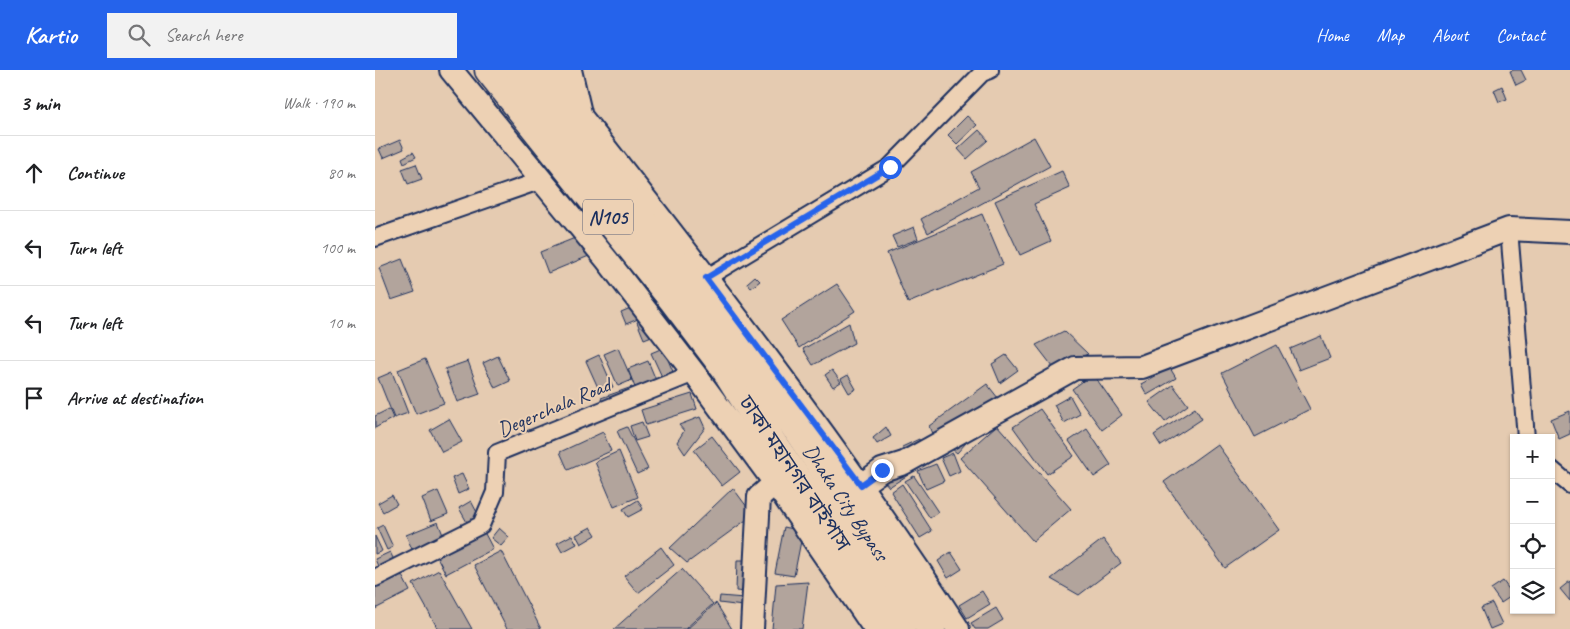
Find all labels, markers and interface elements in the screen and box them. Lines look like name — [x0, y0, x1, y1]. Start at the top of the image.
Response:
search box — [107, 13, 457, 58]
text: Kartio — [25, 20, 77, 50]
icon: search — [125, 21, 153, 49]
text: Search here — [165, 23, 242, 47]
text: Home — [1316, 24, 1349, 46]
text: Map — [1377, 24, 1404, 46]
text: About — [1432, 24, 1468, 46]
text: Contact — [1496, 24, 1545, 46]
text: 3 min — [20, 90, 60, 116]
text: Walk · 190 m — [283, 93, 355, 113]
route start — [879, 156, 902, 179]
icon: ahead — [20, 159, 48, 187]
text: Continue — [67, 161, 124, 185]
text: 80 m — [328, 163, 355, 183]
road number: N105 — [583, 200, 633, 234]
icon: left — [20, 234, 48, 262]
text: Turn left — [67, 236, 122, 260]
text: 100 m — [321, 238, 355, 258]
icon: left — [20, 309, 48, 337]
text: Turn left — [67, 311, 122, 335]
text: 10 m — [328, 313, 355, 333]
street label: Degerchala Road — [494, 370, 617, 442]
icon: arrive — [20, 384, 48, 412]
text: Arrive at destination — [67, 386, 203, 410]
street label: ঢাকা মহানগর বাইপাস — [733, 390, 857, 556]
map controls — [1510, 434, 1555, 614]
button: + — [1510, 434, 1555, 479]
street label: Dhaka City Bypass — [798, 439, 896, 567]
route end — [871, 459, 894, 482]
button: − — [1510, 479, 1555, 524]
button: locate — [1510, 524, 1555, 569]
button: layers — [1510, 569, 1555, 614]

